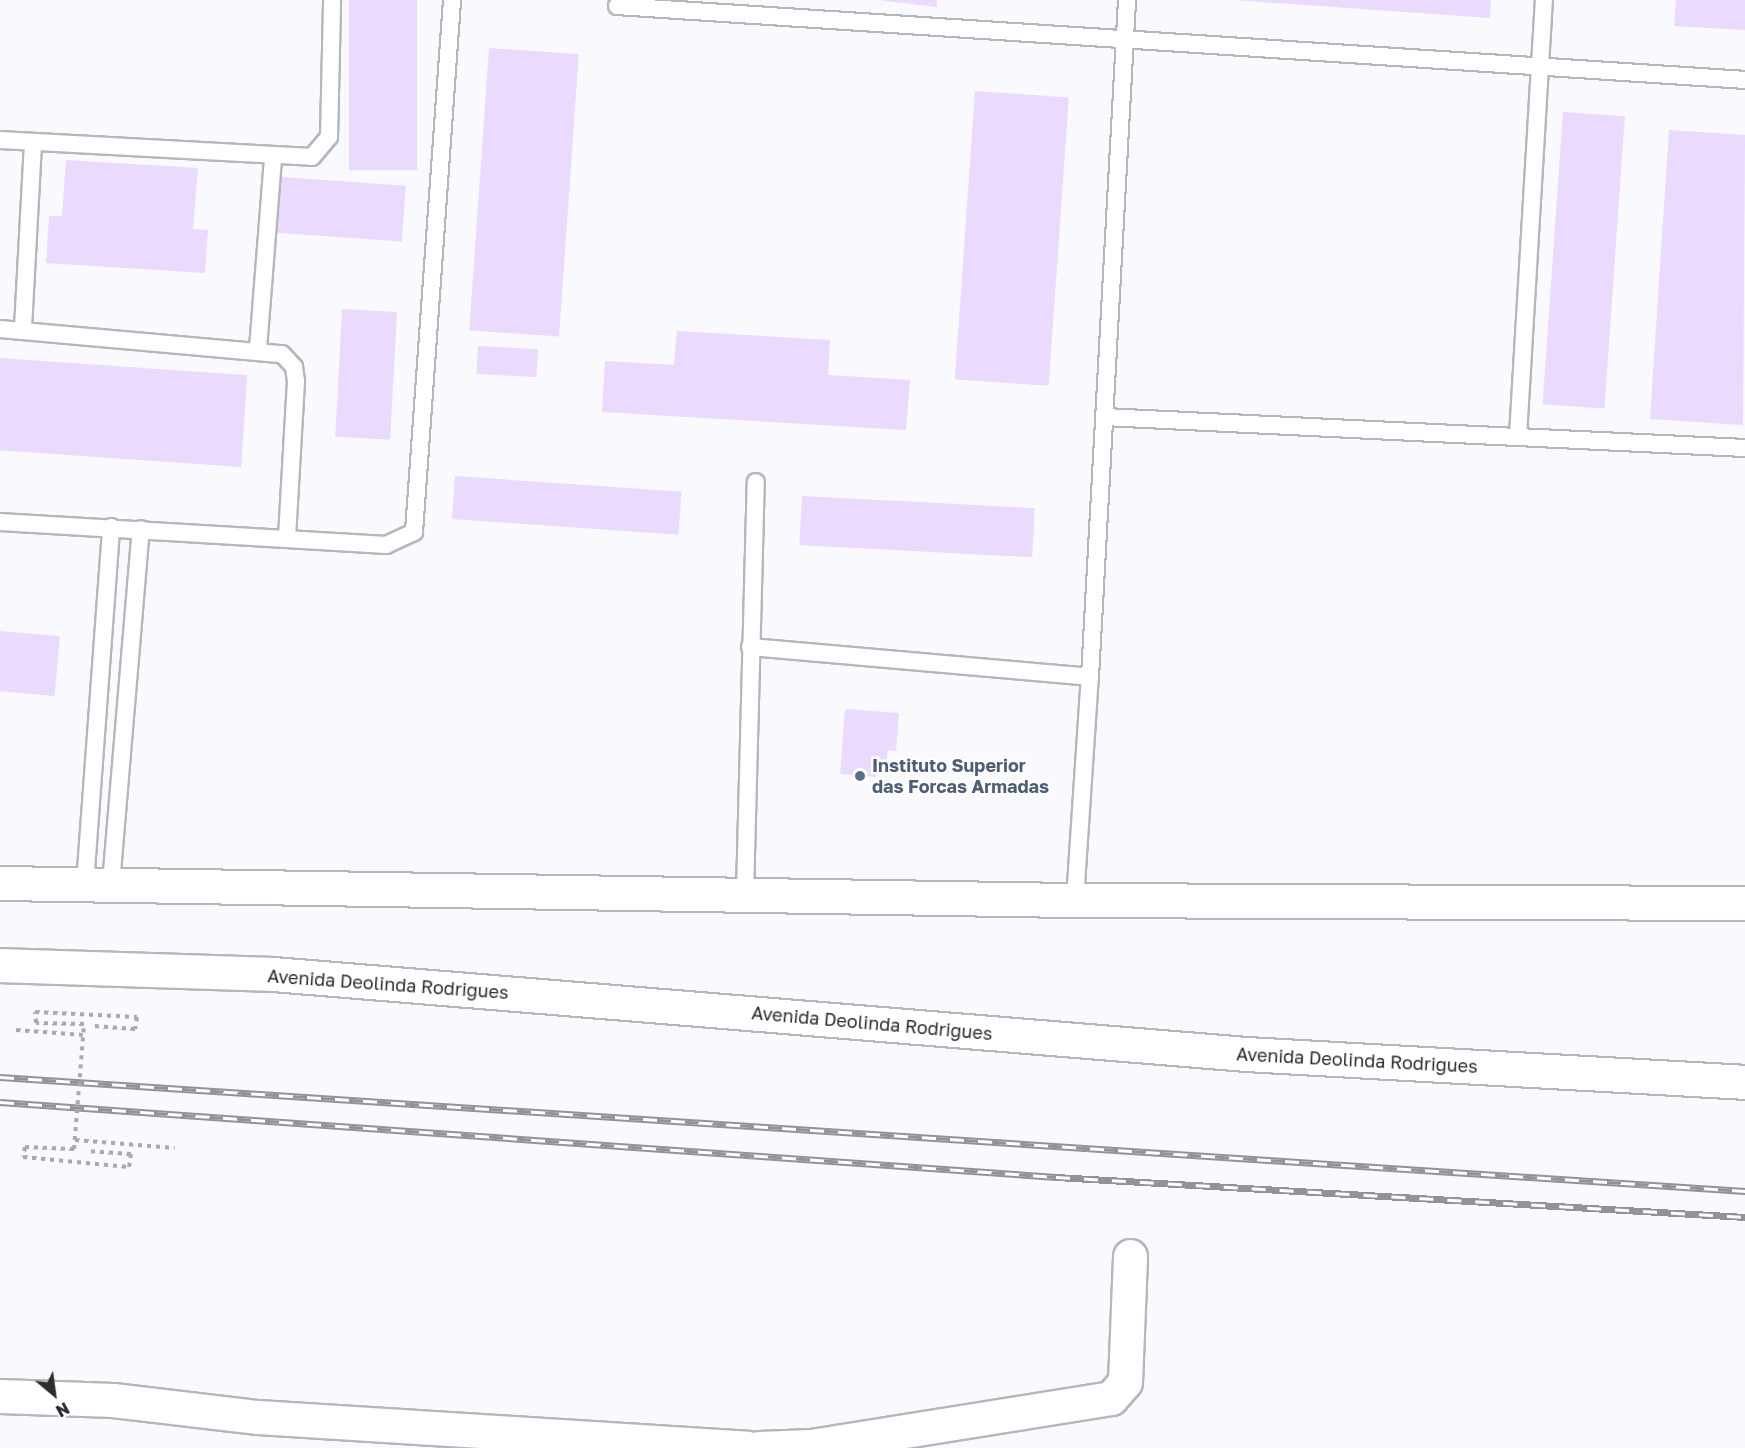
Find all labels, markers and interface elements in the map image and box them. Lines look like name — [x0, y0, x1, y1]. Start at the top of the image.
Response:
place label: Instituto Superior das Forcas Armadas — [872, 755, 1049, 798]
marker: Instituto Superior das Forcas Armadas — [853, 769, 867, 783]
street label: Avenida Deolinda Rodrigues — [267, 965, 509, 1003]
street label: Avenida Deolinda Rodrigues — [751, 1002, 993, 1044]
street label: Avenida Deolinda Rodrigues — [1236, 1043, 1478, 1077]
north arrow — [24, 1364, 84, 1424]
text: N — [53, 1398, 73, 1421]

